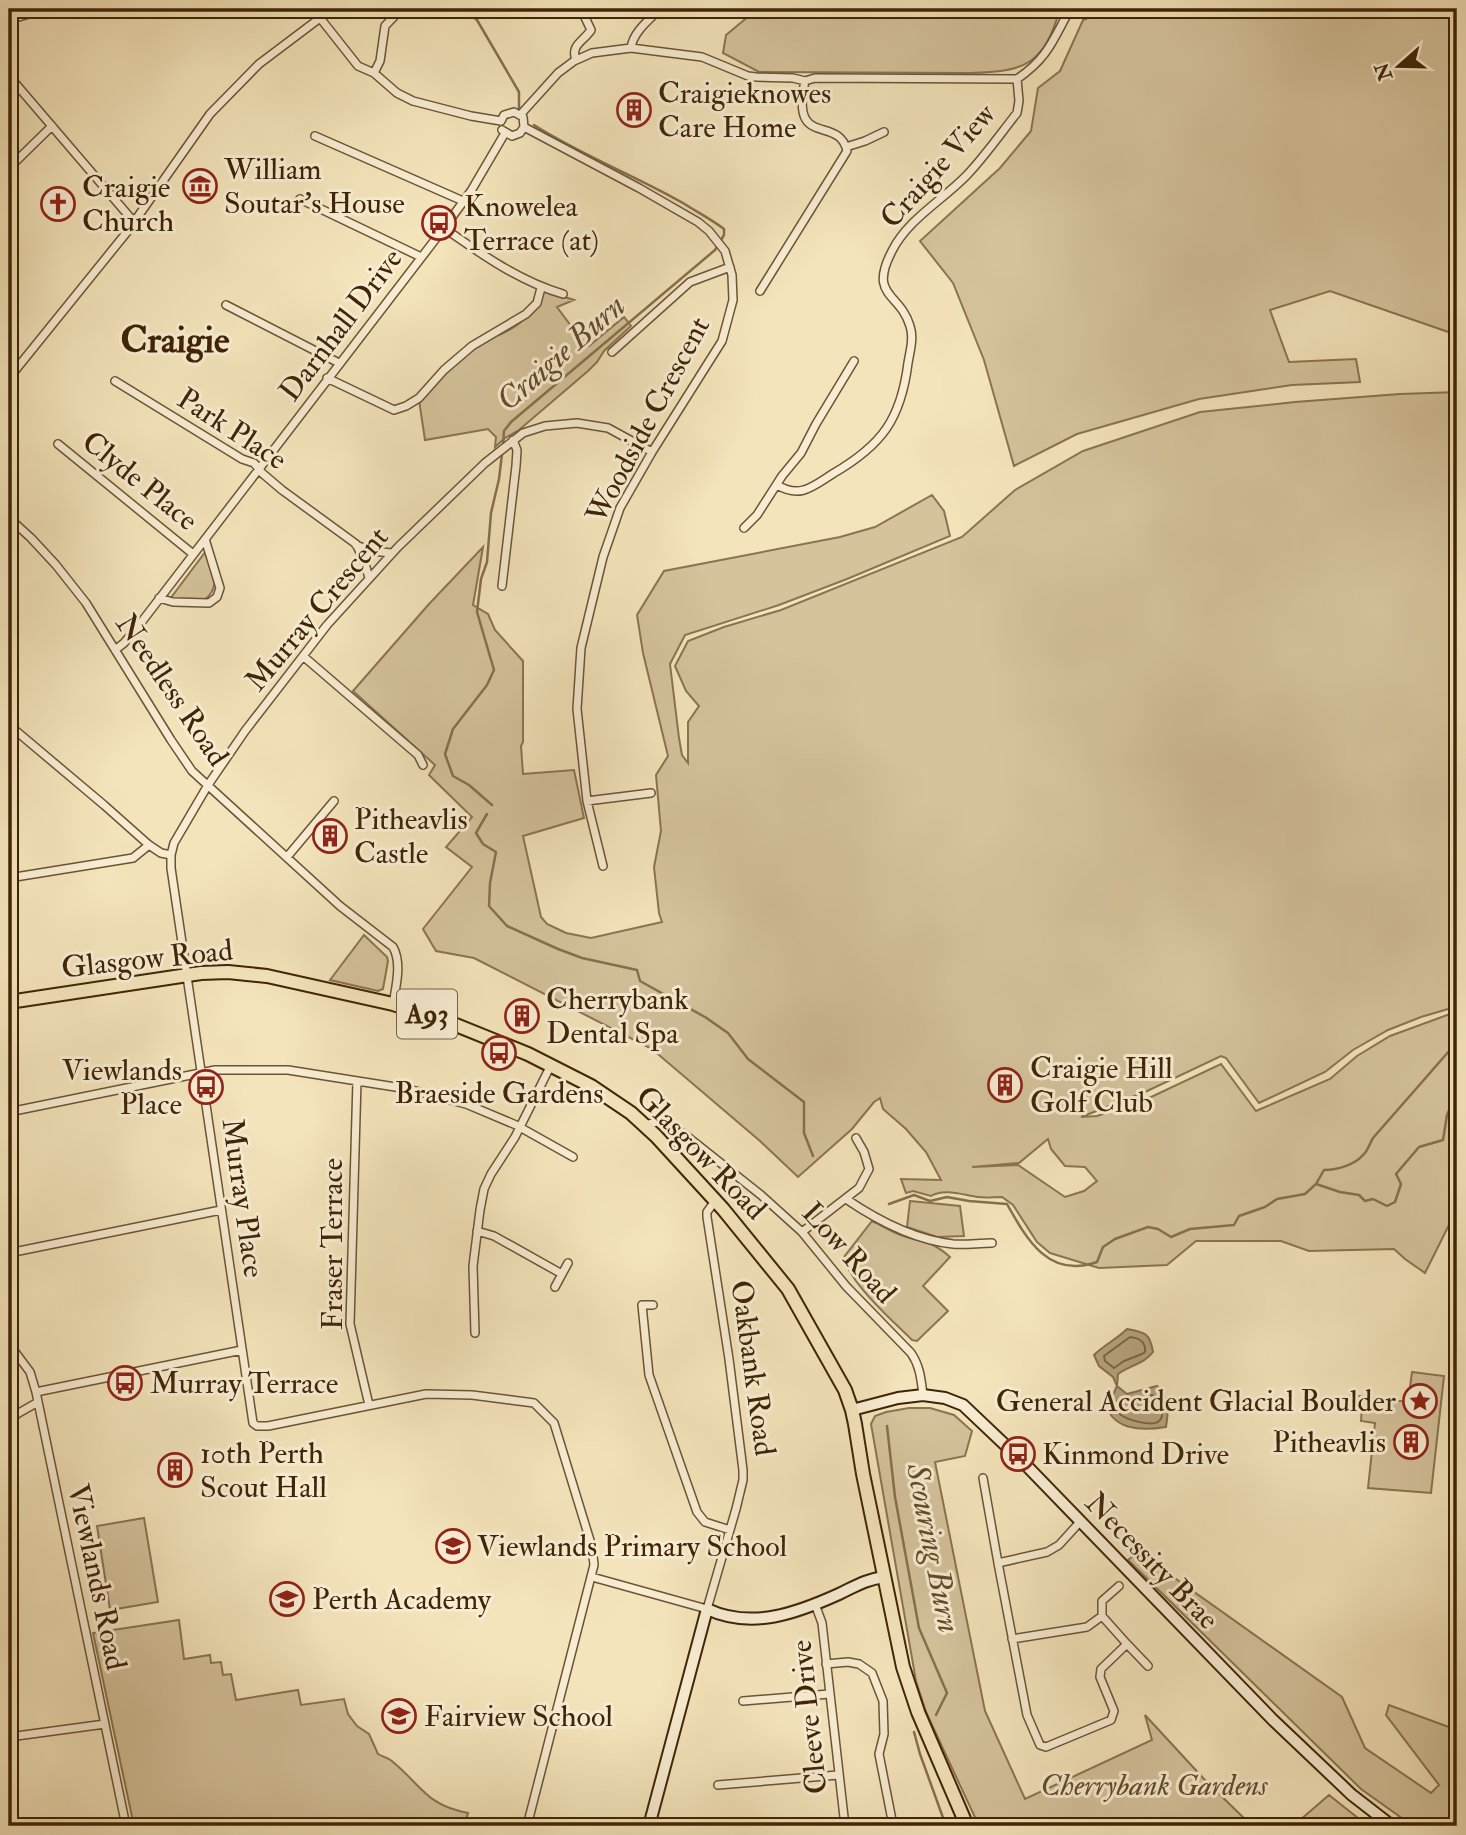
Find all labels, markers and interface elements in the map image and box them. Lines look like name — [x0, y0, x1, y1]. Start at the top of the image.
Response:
north arrow — [1364, 32, 1434, 102]
text: N — [1369, 58, 1398, 85]
place label: Craigieknowes Care Home — [658, 75, 831, 146]
building icon: Craigieknowes Care Home — [615, 91, 653, 129]
street label: Craigie View — [873, 96, 1004, 236]
place label: William Soutar's House — [223, 151, 405, 222]
museum icon: William Soutar's House — [181, 167, 219, 205]
place label: Craigie Church — [82, 169, 174, 240]
church icon: Craigie Church — [39, 185, 77, 223]
place label: Knowelea Terrace (at) — [464, 188, 599, 259]
bus stop icon: Knowelea Terrace (at) — [420, 204, 458, 242]
street label: Darnhall Drive — [271, 241, 411, 409]
water label: Craigie Burn — [488, 286, 634, 420]
street label: Woodside Crescent — [578, 310, 718, 530]
district label: Craigie — [121, 317, 230, 364]
street label: Park Place — [170, 380, 294, 478]
street label: Clyde Place — [75, 423, 205, 539]
street label: Murray Crescent — [238, 519, 397, 699]
street label: Needless Road — [108, 607, 237, 773]
place label: Pitheavlis Castle — [354, 801, 468, 872]
building icon: Pitheavlis Castle — [311, 817, 349, 855]
street label: Glasgow Road — [59, 932, 235, 986]
place label: Cherrybank Dental Spa — [546, 981, 689, 1052]
road number: A93 — [397, 990, 457, 1038]
building icon: Cherrybank Dental Spa — [503, 997, 541, 1035]
bus stop icon: Braeside Gardens — [480, 1034, 518, 1072]
place label: Craigie Hill Golf Club — [1030, 1050, 1173, 1121]
place label: Viewlands Place — [62, 1052, 182, 1123]
building icon: Craigie Hill Golf Club — [986, 1066, 1024, 1104]
bus stop icon: Viewlands Place — [187, 1068, 225, 1106]
place label: Braeside Gardens — [395, 1075, 603, 1112]
street label: Glasgow Road — [628, 1078, 774, 1228]
street label: Murray Place — [214, 1116, 272, 1280]
street label: Fraser Terrace — [314, 1158, 351, 1330]
street label: Low Road — [794, 1195, 904, 1311]
street label: Oakbank Road — [722, 1278, 784, 1458]
bus stop icon: Murray Terrace — [106, 1364, 144, 1402]
place label: Murray Terrace — [150, 1365, 338, 1402]
place icon: General Accident Glacial Boulder — [1401, 1382, 1439, 1420]
place label: General Accident Glacial Boulder — [996, 1383, 1396, 1420]
building icon: Pitheavlis — [1392, 1423, 1430, 1461]
place label: Pitheavlis — [1272, 1424, 1386, 1461]
place label: 10th Perth Scout Hall — [200, 1435, 327, 1506]
bus stop icon: Kinmond Drive — [999, 1435, 1037, 1473]
place label: Kinmond Drive — [1042, 1436, 1229, 1473]
building icon: 10th Perth Scout Hall — [156, 1451, 194, 1489]
water label: Scouring Burn — [897, 1459, 969, 1636]
street label: Viewlands Road — [59, 1481, 135, 1674]
street label: Necessity Brae — [1077, 1485, 1227, 1637]
school or university icon: Viewlands Primary School — [434, 1527, 472, 1565]
place label: Viewlands Primary School — [477, 1528, 788, 1565]
school or university icon: Perth Academy — [268, 1580, 306, 1618]
place label: Perth Academy — [312, 1581, 492, 1618]
street label: Cleeve Drive — [783, 1638, 835, 1796]
school or university icon: Fairview School — [380, 1697, 418, 1735]
place label: Fairview School — [424, 1698, 613, 1735]
park label: Cherrybank Gardens — [1040, 1767, 1268, 1804]

